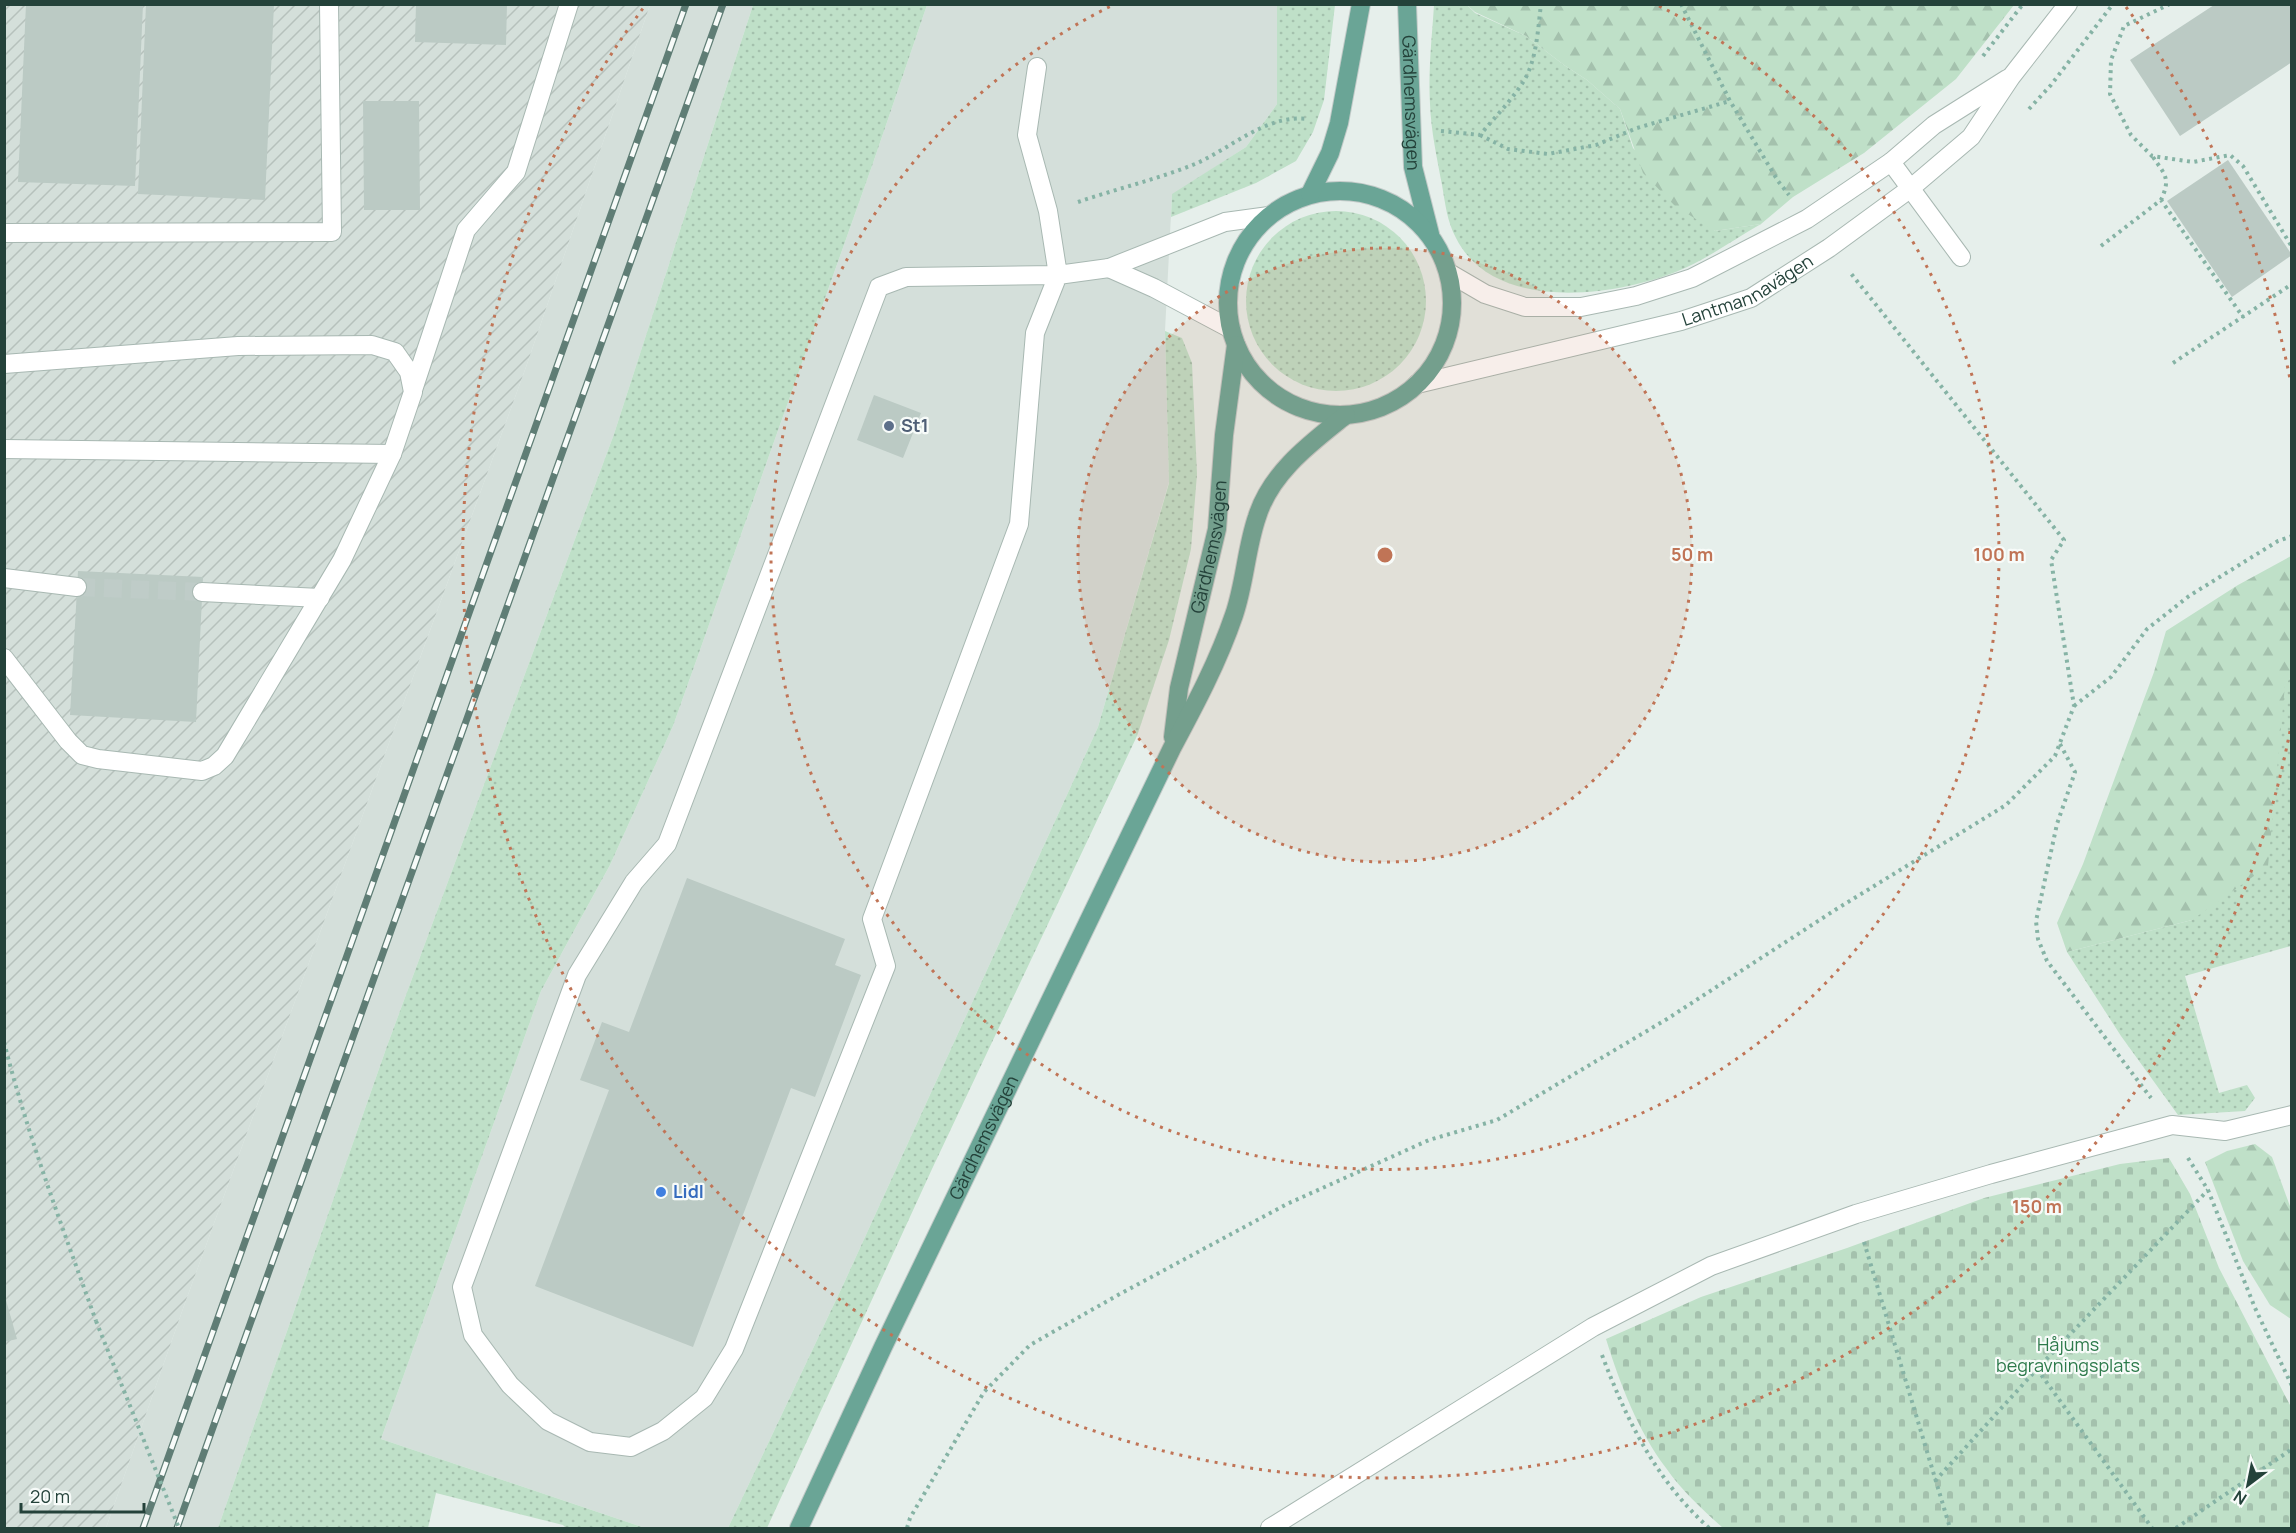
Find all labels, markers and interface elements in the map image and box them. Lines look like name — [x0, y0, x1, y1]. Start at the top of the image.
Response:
street label: Gärdhemsvägen — [1397, 35, 1426, 171]
street label: Lantmannavägen — [1679, 248, 1817, 331]
place label: St1 — [901, 413, 929, 437]
marker: St1 — [882, 419, 896, 433]
street label: Gärdhemsvägen — [1184, 479, 1232, 616]
text: 50 m — [1671, 542, 1713, 566]
text: 100 m — [1973, 542, 2025, 566]
centre of rings — [1375, 545, 1395, 565]
street label: Gärdhemsvägen — [943, 1071, 1023, 1203]
place label: Lidl — [673, 1179, 704, 1203]
marker: Lidl — [654, 1185, 668, 1199]
text: 150 m — [2012, 1194, 2062, 1218]
park label: Håjums begravningsplats — [1996, 1332, 2140, 1377]
north arrow — [2218, 1455, 2278, 1515]
scale bar — [21, 1476, 144, 1514]
text: 20 m — [30, 1484, 70, 1508]
text: N — [2229, 1485, 2251, 1510]

